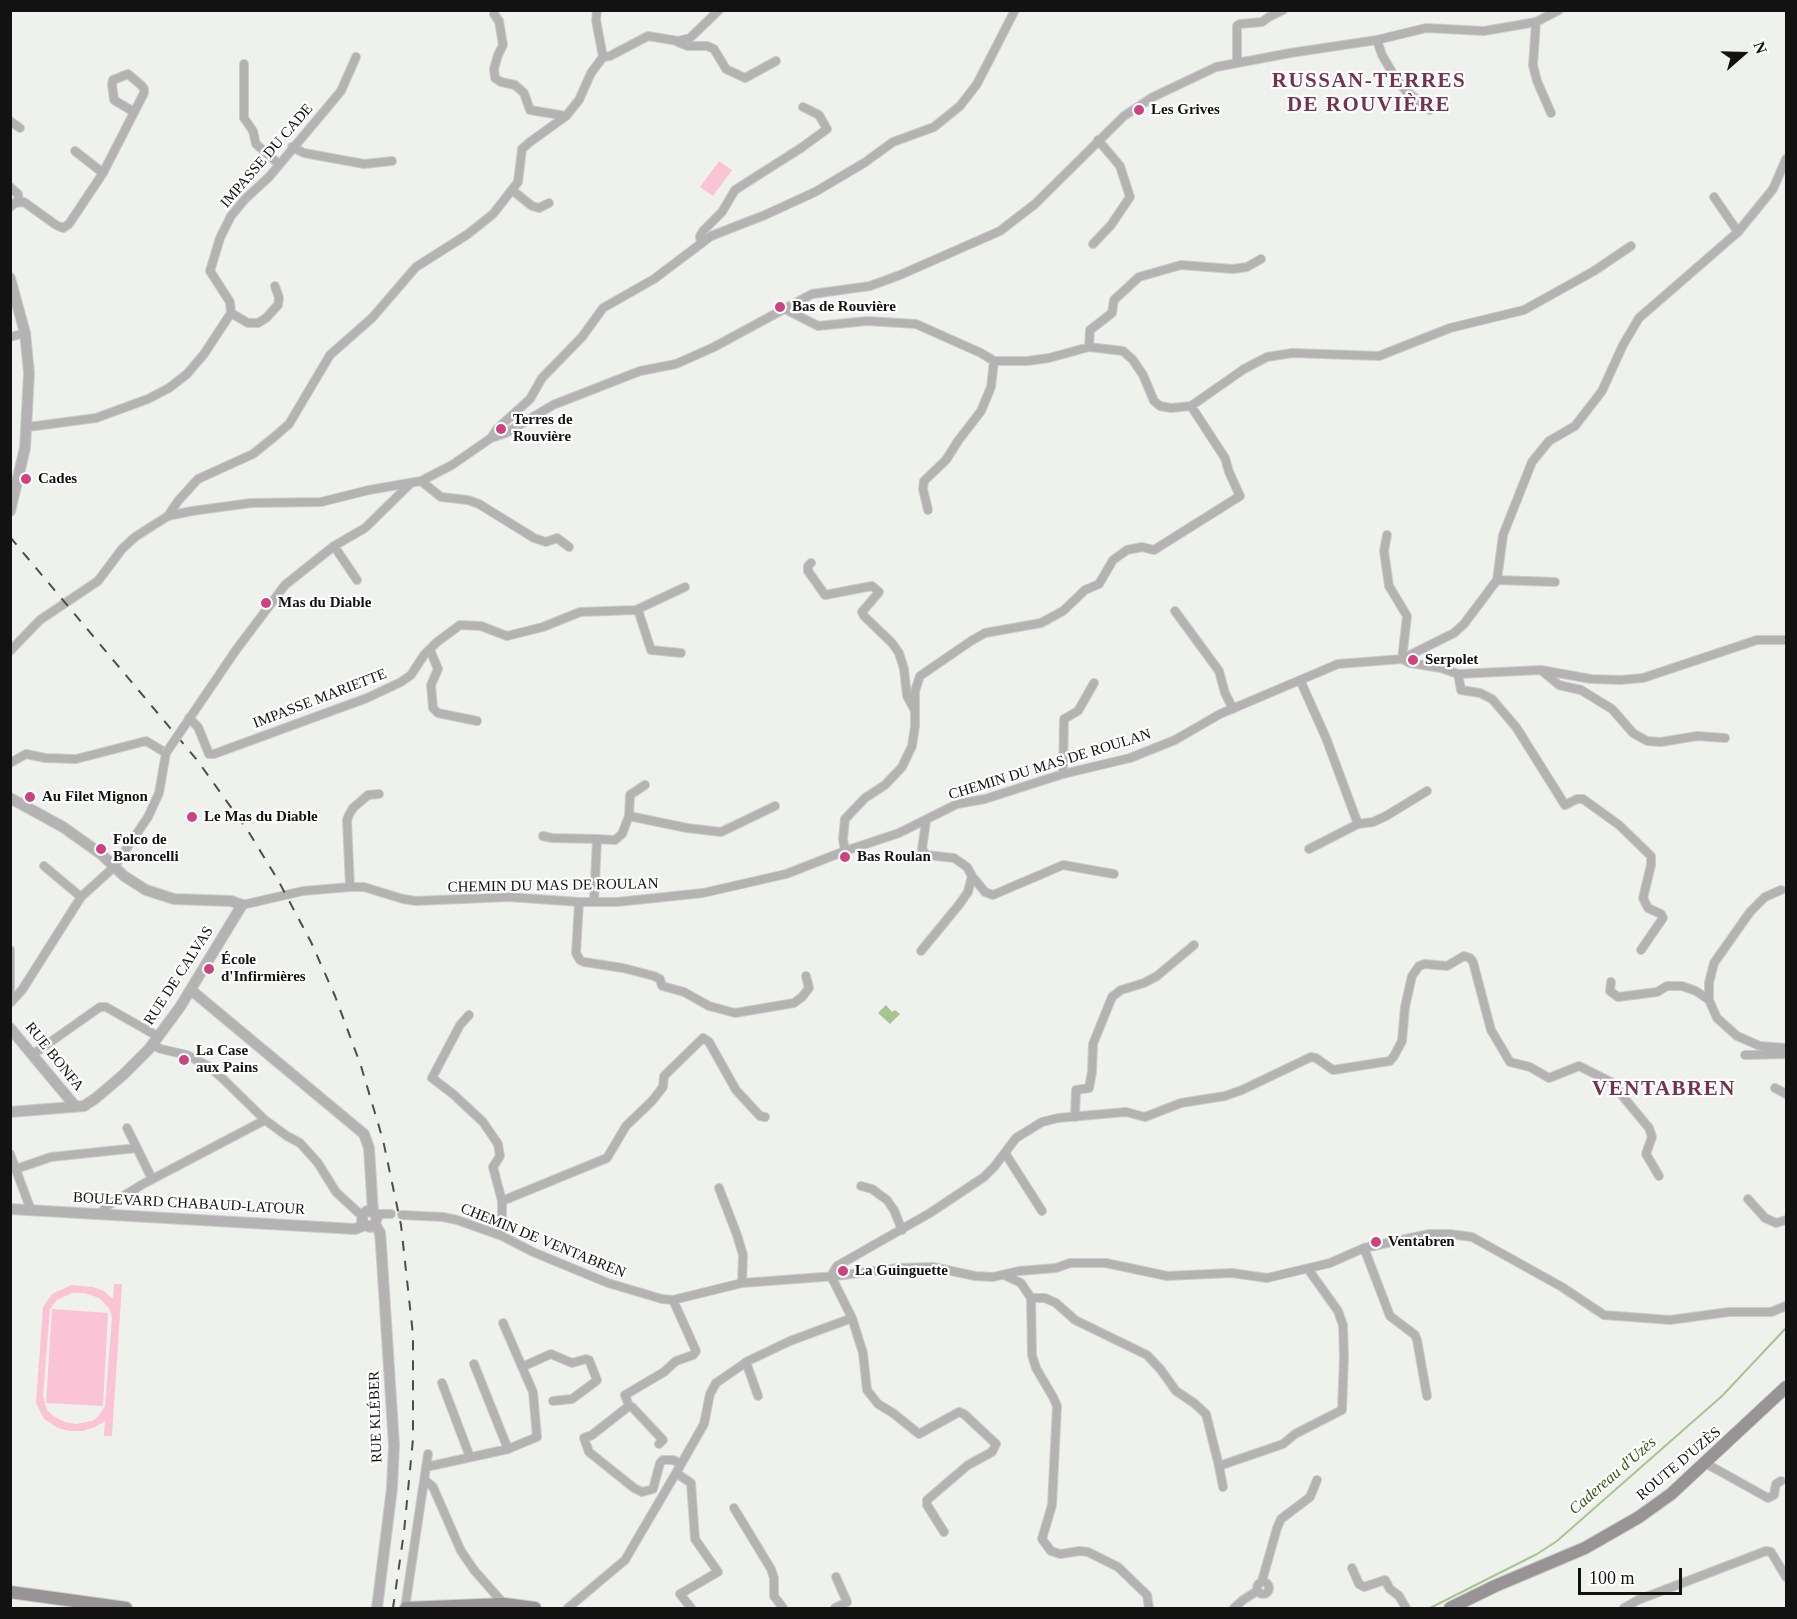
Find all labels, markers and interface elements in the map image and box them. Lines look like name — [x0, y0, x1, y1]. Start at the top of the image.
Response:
north arrow — [1713, 24, 1773, 84]
text: N — [1750, 39, 1770, 56]
district label: RUSSAN-TERRES DE ROUVIÈRE — [1272, 69, 1466, 119]
street label: IMPASSE DU CADE — [217, 100, 317, 212]
place label: Les Grives — [1151, 101, 1220, 119]
marker: Les Grives — [1132, 103, 1146, 117]
place label: Bas de Rouvière — [792, 298, 896, 316]
marker: Bas de Rouvière — [773, 300, 787, 314]
place label: Terres de Rouvière — [513, 411, 573, 446]
marker: Terres de Rouvière — [494, 422, 508, 436]
place label: Cades — [38, 470, 77, 488]
marker: Cades — [19, 472, 33, 486]
place label: Mas du Diable — [278, 594, 371, 612]
marker: Mas du Diable — [259, 596, 273, 610]
place label: Serpolet — [1425, 651, 1478, 669]
marker: Serpolet — [1406, 653, 1420, 667]
street label: IMPASSE MARIETTE — [251, 665, 389, 733]
street label: CHEMIN DU MAS DE ROULAN — [947, 726, 1153, 804]
place label: Au Filet Mignon — [42, 788, 148, 806]
marker: Au Filet Mignon — [23, 790, 37, 804]
place label: Le Mas du Diable — [204, 808, 318, 826]
marker: Le Mas du Diable — [185, 810, 199, 824]
place label: Folco de Baroncelli — [113, 831, 179, 866]
marker: Folco de Baroncelli — [94, 842, 108, 856]
place label: Bas Roulan — [857, 848, 931, 866]
marker: Bas Roulan — [838, 850, 852, 864]
street label: CHEMIN DU MAS DE ROULAN — [447, 875, 659, 897]
street label: RUE DE CALVAS — [140, 923, 218, 1029]
place label: École d'Infirmières — [221, 951, 306, 986]
marker: École d'Infirmières — [202, 962, 216, 976]
street label: RUE BONFA — [21, 1019, 87, 1095]
place label: La Case aux Pains — [196, 1042, 258, 1077]
marker: La Case aux Pains — [177, 1053, 191, 1067]
district label: VENTABREN — [1592, 1077, 1736, 1103]
street label: BOULEVARD CHABAUD-LATOUR — [73, 1189, 305, 1219]
street label: CHEMIN DE VENTABREN — [458, 1200, 628, 1282]
place label: Ventabren — [1388, 1233, 1455, 1251]
marker: Ventabren — [1369, 1235, 1383, 1249]
place label: La Guinguette — [855, 1262, 948, 1280]
marker: La Guinguette — [836, 1264, 850, 1278]
street label: RUE KLÉBER — [365, 1371, 387, 1463]
street label: ROUTE D'UZÈS — [1633, 1423, 1725, 1505]
water label: Cadereau d'Uzès — [1566, 1433, 1660, 1519]
scale bar — [1581, 1556, 1684, 1594]
text: 100 m — [1589, 1568, 1635, 1588]

